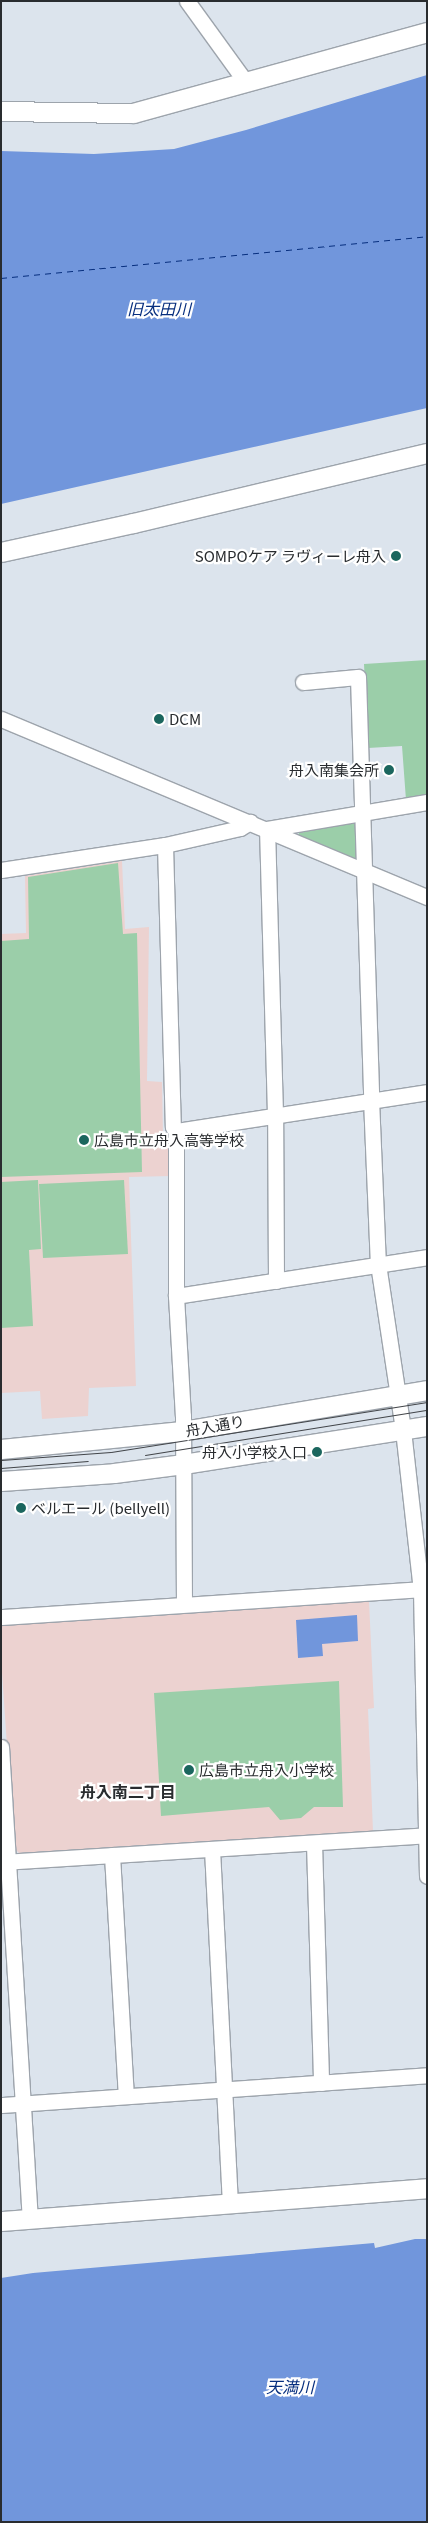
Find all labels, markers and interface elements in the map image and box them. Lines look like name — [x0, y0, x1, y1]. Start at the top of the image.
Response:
water label: 旧太田川 — [127, 298, 191, 318]
place label: SOMPOケア ラヴィーレ舟入 — [195, 547, 386, 565]
marker: SOMPOケア ラヴィーレ舟入 — [390, 550, 402, 562]
place label: DCM — [169, 710, 201, 728]
marker: DCM — [153, 713, 165, 725]
place label: 舟入南集会所 — [289, 761, 379, 779]
marker: 舟入南集会所 — [383, 764, 395, 776]
place label: 広島市立舟入高等学校 — [94, 1131, 244, 1149]
marker: 広島市立舟入高等学校 — [78, 1134, 90, 1146]
street label: 舟入通り — [184, 1411, 246, 1439]
place label: 舟入小学校入口 — [202, 1443, 307, 1461]
marker: 舟入小学校入口 — [311, 1446, 323, 1458]
place label: ベルエール (bellyell) — [31, 1499, 170, 1517]
marker: ベルエール (bellyell) — [15, 1502, 27, 1514]
place label: 広島市立舟入小学校 — [199, 1761, 334, 1779]
marker: 広島市立舟入小学校 — [183, 1764, 195, 1776]
district label: 舟入南二丁目 — [80, 1781, 176, 1801]
water label: 天満川 — [266, 2376, 314, 2396]

